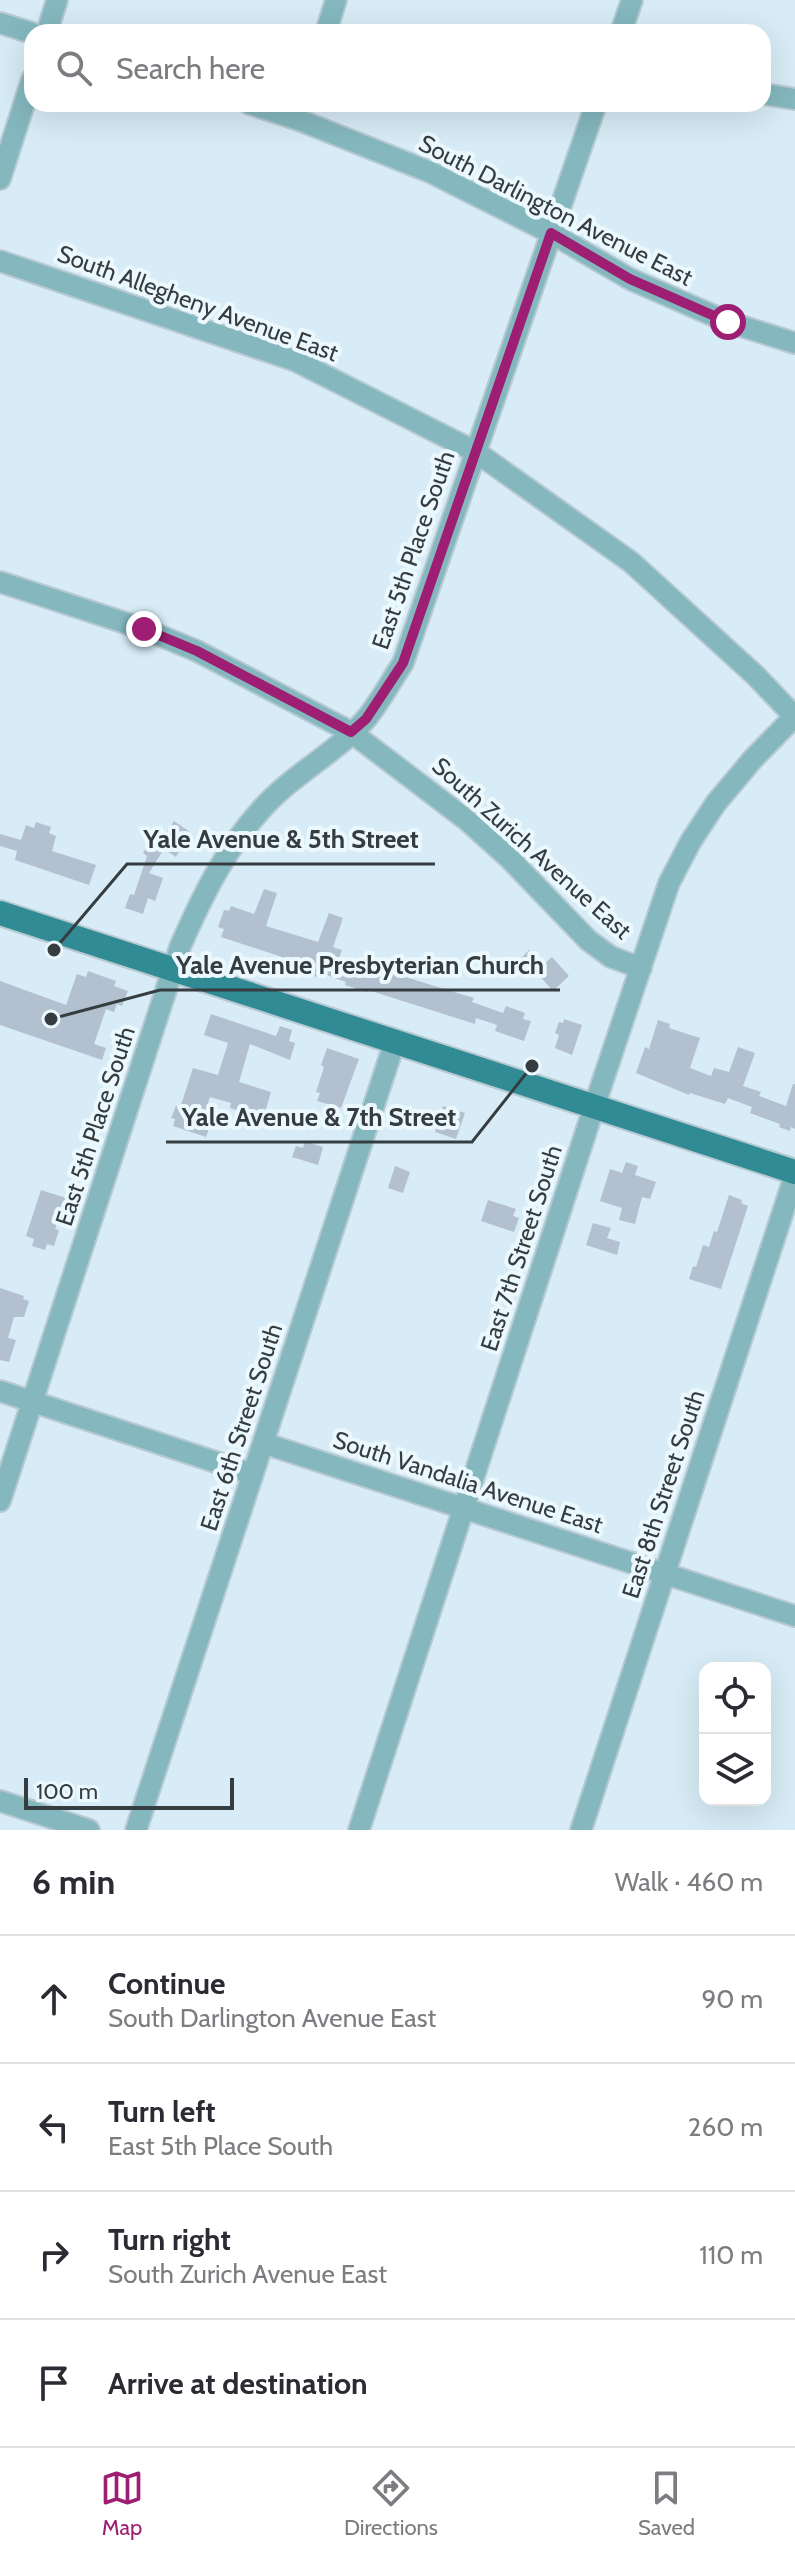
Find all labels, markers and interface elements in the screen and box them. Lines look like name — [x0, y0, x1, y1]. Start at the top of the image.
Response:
search box — [24, 24, 771, 112]
icon: search — [52, 46, 96, 90]
text: Search here — [116, 50, 265, 87]
street label: South Darlington Avenue East — [414, 128, 698, 292]
street label: South Allegheny Avenue East — [54, 239, 342, 367]
route start — [710, 304, 746, 340]
street label: East 5th Place South — [365, 447, 461, 653]
route end — [126, 611, 162, 647]
street label: South Zurich Avenue East — [427, 751, 637, 945]
callout: Yale Avenue & 5th Street — [127, 814, 435, 864]
text: Yale Avenue & 5th Street — [142, 823, 419, 855]
callout: Yale Avenue Presbyterian Church — [160, 940, 560, 990]
text: Yale Avenue Presbyterian Church — [175, 949, 544, 981]
street label: East 5th Place South — [49, 1023, 141, 1229]
callout: Yale Avenue & 7th Street — [166, 1092, 472, 1142]
text: Yale Avenue & 7th Street — [181, 1101, 456, 1133]
street label: East 7th Street South — [474, 1141, 568, 1355]
street label: East 6th Street South — [194, 1320, 288, 1534]
street label: East 8th Street South — [616, 1386, 710, 1602]
street label: South Vandalia Avenue East — [330, 1425, 606, 1539]
map controls — [699, 1662, 771, 1806]
button: locate — [699, 1662, 771, 1734]
button: layers — [699, 1734, 771, 1806]
scale bar — [24, 1774, 234, 1810]
text: 100 m — [36, 1778, 98, 1805]
text: 6 min — [32, 1861, 115, 1903]
text: Walk · 460 m — [615, 1866, 763, 1898]
text: Continue — [108, 1965, 225, 2002]
icon: ahead — [32, 1977, 76, 2021]
text: 90 m — [701, 1983, 763, 2015]
text: South Darlington Avenue East — [108, 2002, 436, 2034]
text: Turn left — [108, 2093, 216, 2130]
icon: left — [32, 2105, 76, 2149]
text: 260 m — [688, 2111, 763, 2143]
text: East 5th Place South — [108, 2130, 333, 2162]
text: Turn right — [108, 2221, 231, 2258]
icon: right — [32, 2233, 76, 2277]
text: 110 m — [699, 2239, 763, 2271]
text: South Zurich Avenue East — [108, 2258, 387, 2290]
icon: arrive — [32, 2361, 76, 2405]
text: Arrive at destination — [108, 2365, 368, 2402]
tab: Map — [100, 2466, 144, 2541]
tab: Directions — [344, 2466, 438, 2541]
tab: Saved — [638, 2466, 695, 2541]

